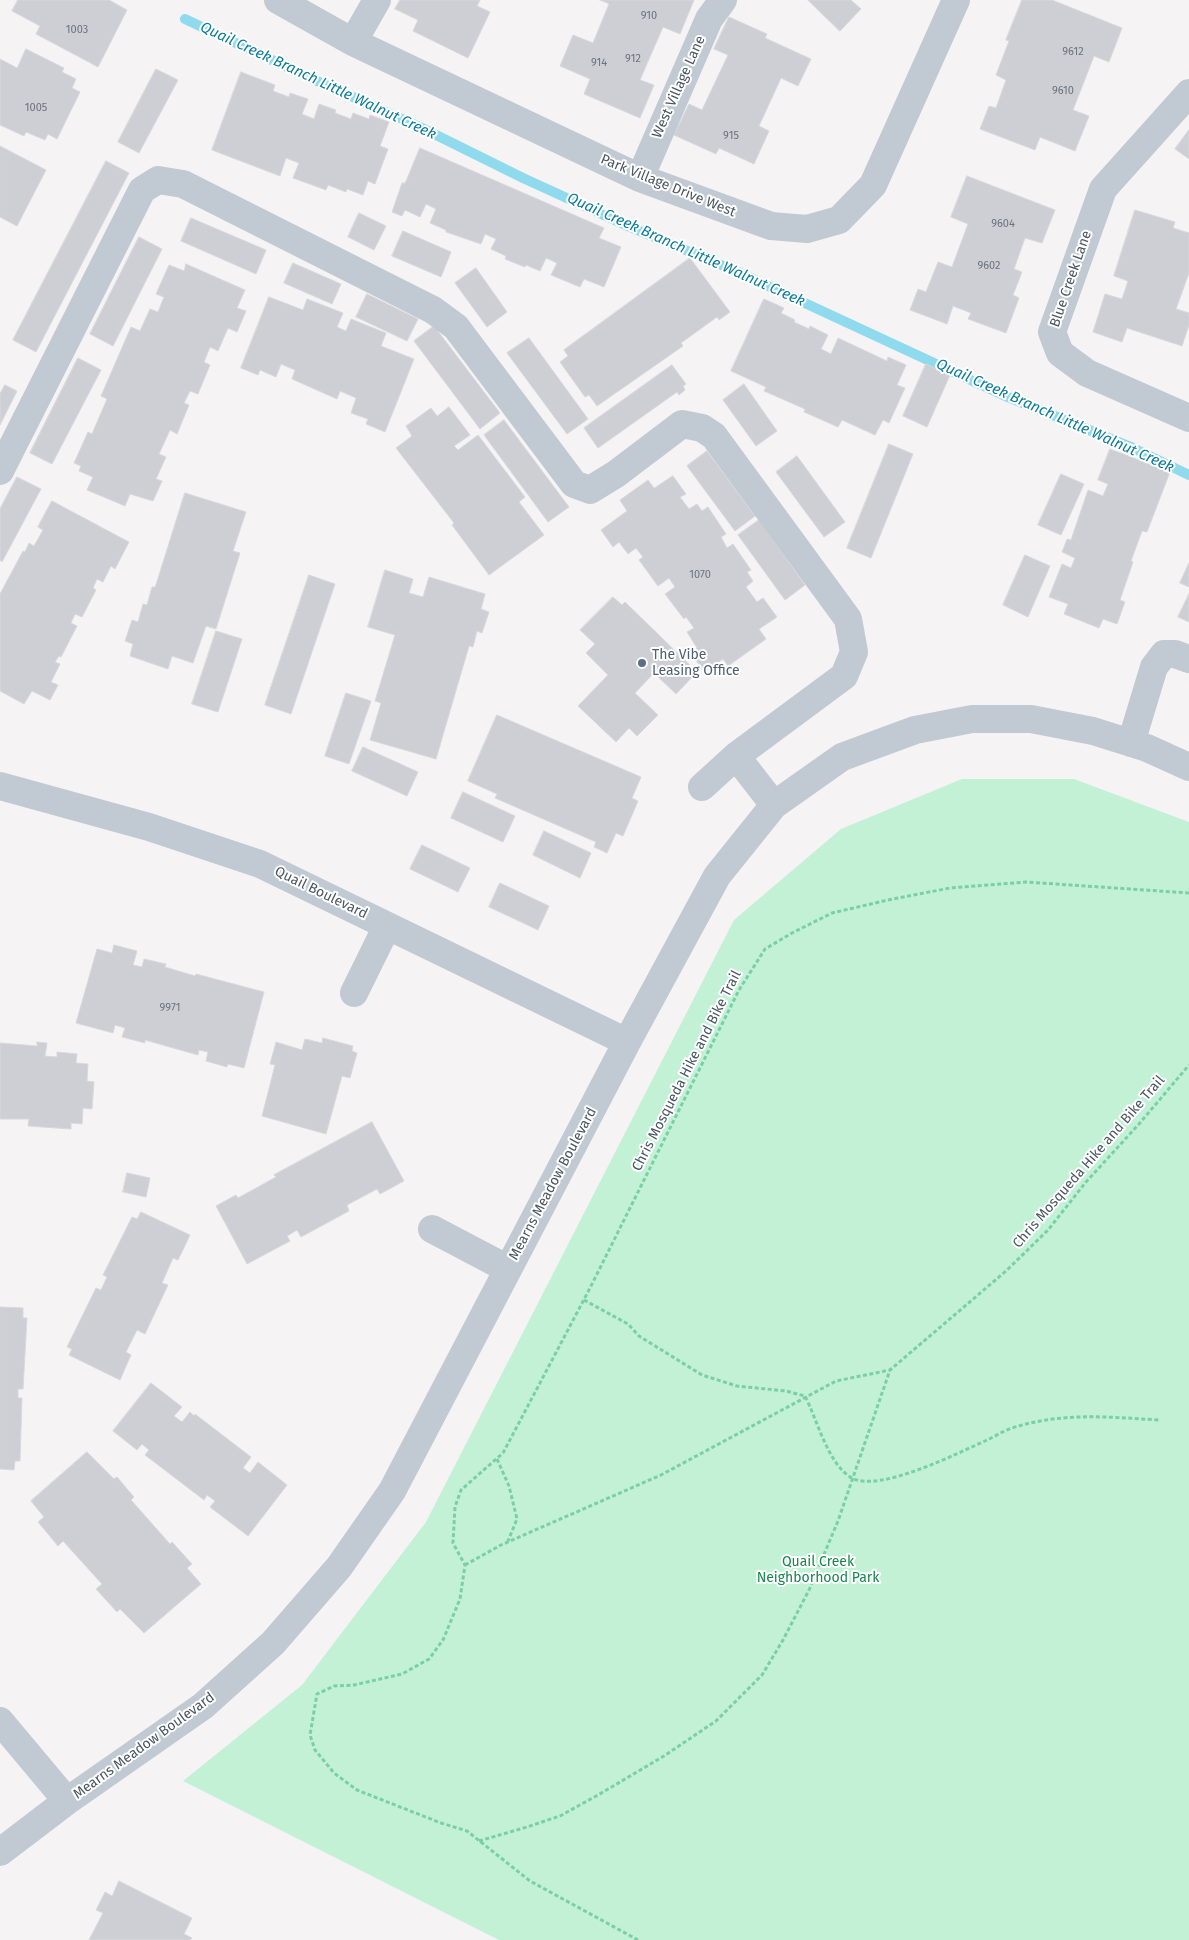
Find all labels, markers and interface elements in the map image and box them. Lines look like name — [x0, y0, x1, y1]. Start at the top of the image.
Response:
house number: 910 — [641, 9, 657, 23]
water label: Quail Creek Branch Little Walnut Creek — [197, 18, 439, 144]
house number: 1003 — [66, 23, 88, 37]
street label: West Village Lane — [649, 33, 709, 141]
house number: 9612 — [1062, 45, 1084, 59]
house number: 912 — [625, 52, 641, 66]
house number: 914 — [591, 56, 607, 70]
house number: 9610 — [1052, 84, 1074, 98]
house number: 1005 — [25, 101, 47, 115]
house number: 915 — [723, 129, 739, 143]
street label: Park Village Drive West — [598, 151, 738, 221]
water label: Quail Creek Branch Little Walnut Creek — [564, 189, 808, 311]
house number: 9604 — [991, 217, 1015, 231]
street label: Blue Creek Lane — [1047, 228, 1095, 330]
house number: 9602 — [977, 259, 1001, 273]
water label: Quail Creek Branch Little Walnut Creek — [933, 355, 1177, 477]
house number: 1070 — [689, 568, 711, 582]
place label: The Vibe Leasing Office — [652, 647, 740, 680]
marker: The Vibe Leasing Office — [636, 657, 648, 669]
street label: Quail Boulevard — [272, 863, 370, 923]
street label: Chris Mosqueda Hike and Bike Trail — [629, 968, 745, 1174]
house number: 9971 — [160, 1001, 180, 1015]
street label: Chris Mosqueda Hike and Bike Trail — [1010, 1072, 1168, 1252]
street label: Mearns Meadow Boulevard — [506, 1105, 600, 1263]
park label: Quail Creek Neighborhood Park — [757, 1554, 879, 1586]
street label: Mearns Meadow Boulevard — [70, 1689, 218, 1803]

